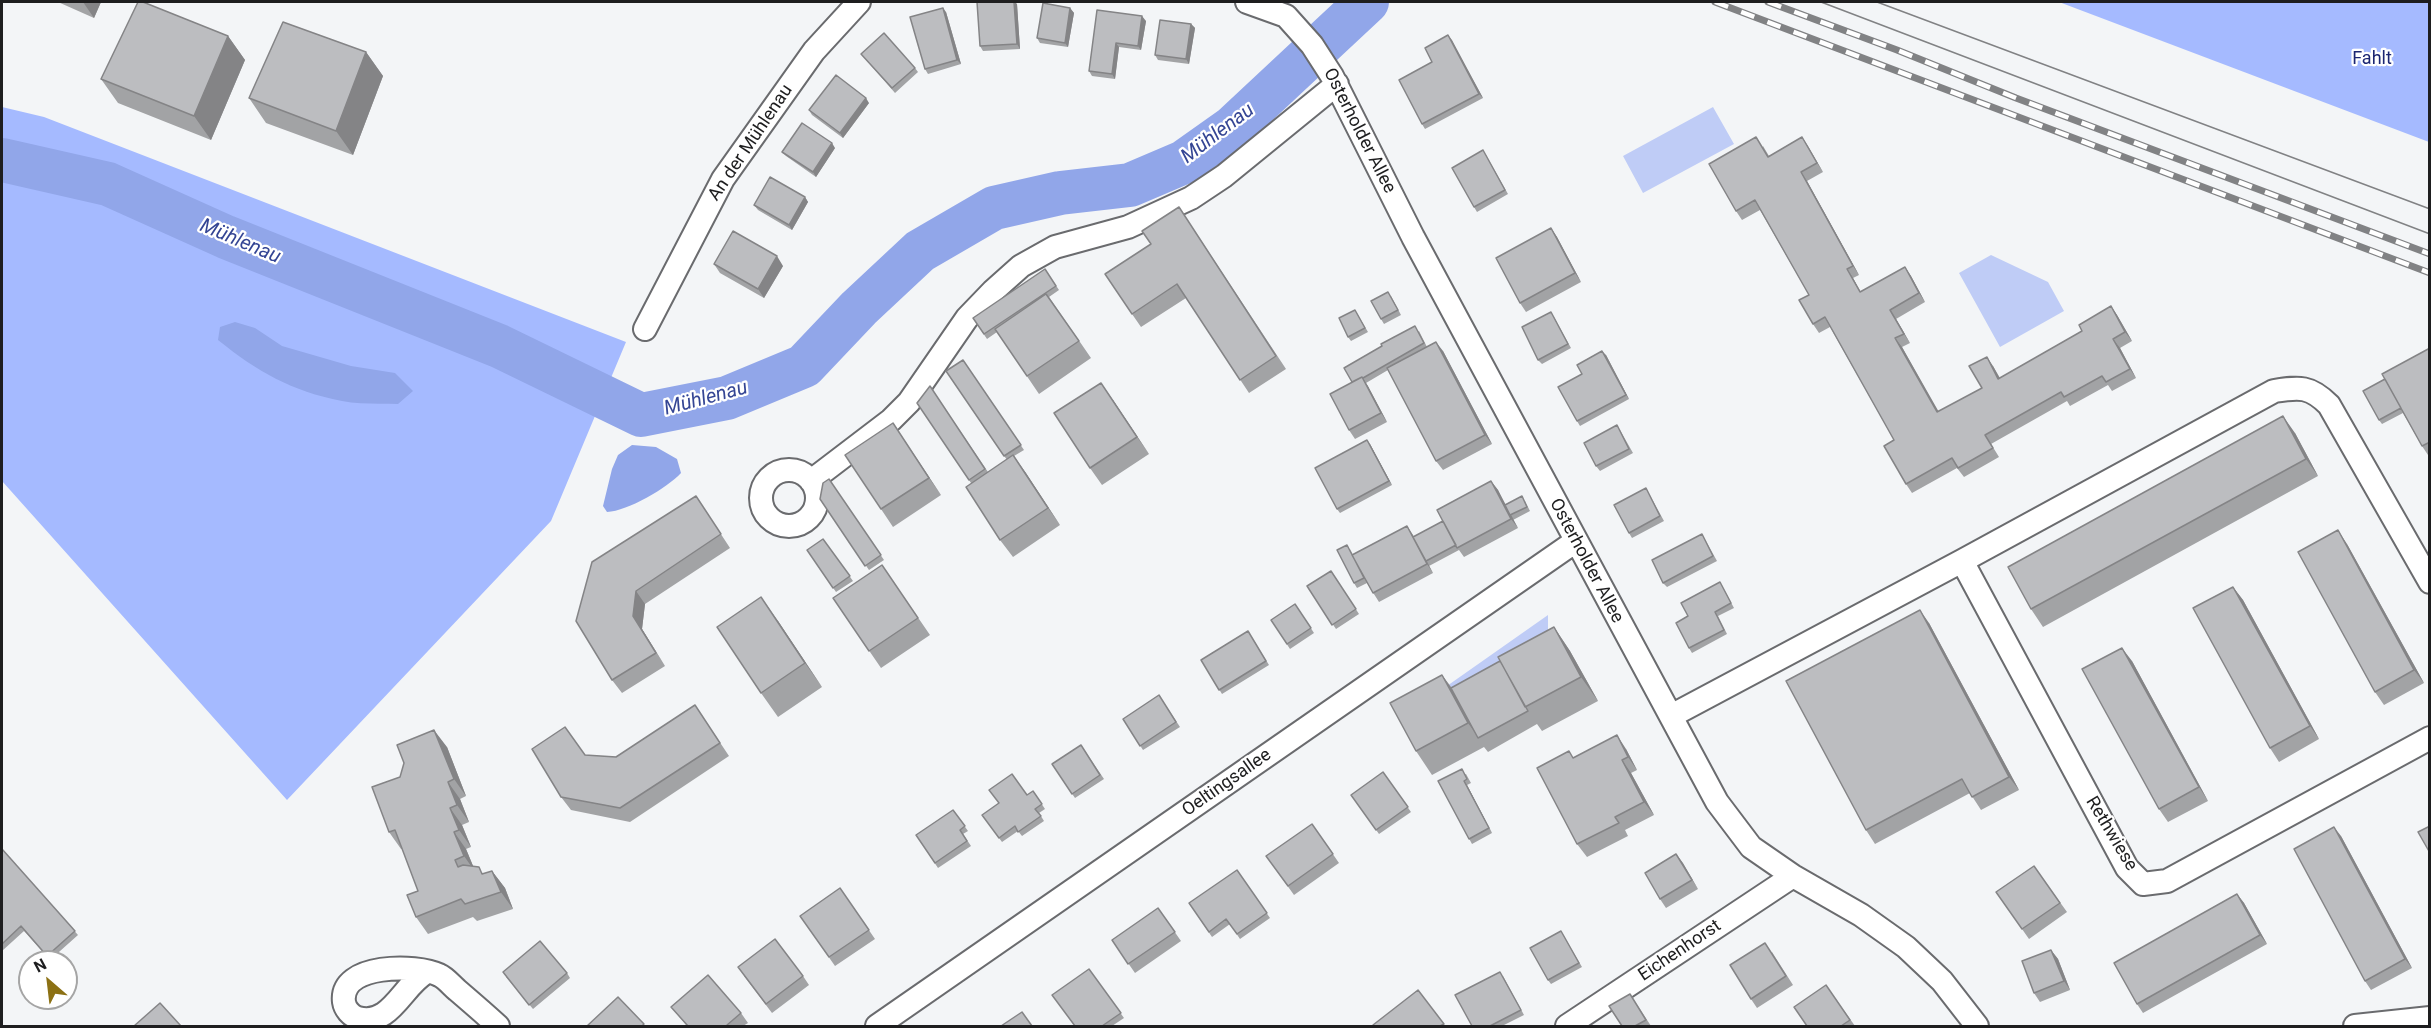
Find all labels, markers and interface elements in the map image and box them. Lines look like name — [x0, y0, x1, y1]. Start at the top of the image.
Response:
park label: Fahlt — [2352, 48, 2392, 70]
street label: Osterholder Allee — [1318, 65, 1400, 197]
street label: An der Mühlenau — [704, 81, 798, 205]
water label: Mühlenau — [1177, 99, 1259, 169]
water label: Mühlenau — [196, 214, 284, 270]
water label: Mühlenau — [662, 376, 750, 422]
street label: Osterholder Allee — [1544, 495, 1628, 627]
street label: Oeltingsallee — [1178, 744, 1276, 822]
street label: Rethwiese — [2080, 793, 2142, 875]
street label: Eichenhorst — [1635, 916, 1725, 986]
north arrow — [18, 950, 78, 1010]
text: N — [31, 954, 50, 976]

